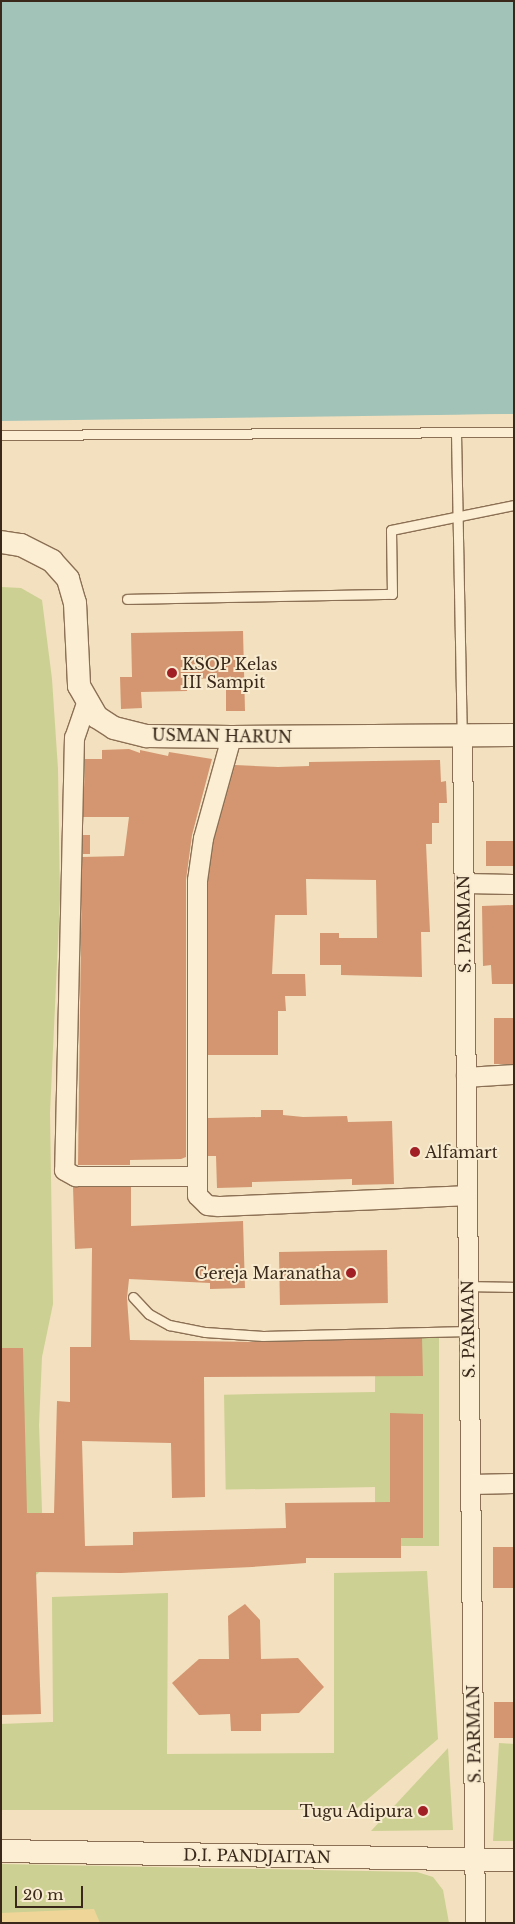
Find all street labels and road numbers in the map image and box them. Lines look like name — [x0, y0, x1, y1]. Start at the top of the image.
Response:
street label: USMAN HARUN — [152, 725, 292, 747]
street label: S. PARMAN — [454, 875, 474, 973]
street label: S. PARMAN — [458, 1280, 478, 1378]
street label: S. PARMAN — [464, 1685, 484, 1783]
street label: D.I. PANDJAITAN — [183, 1845, 331, 1867]

